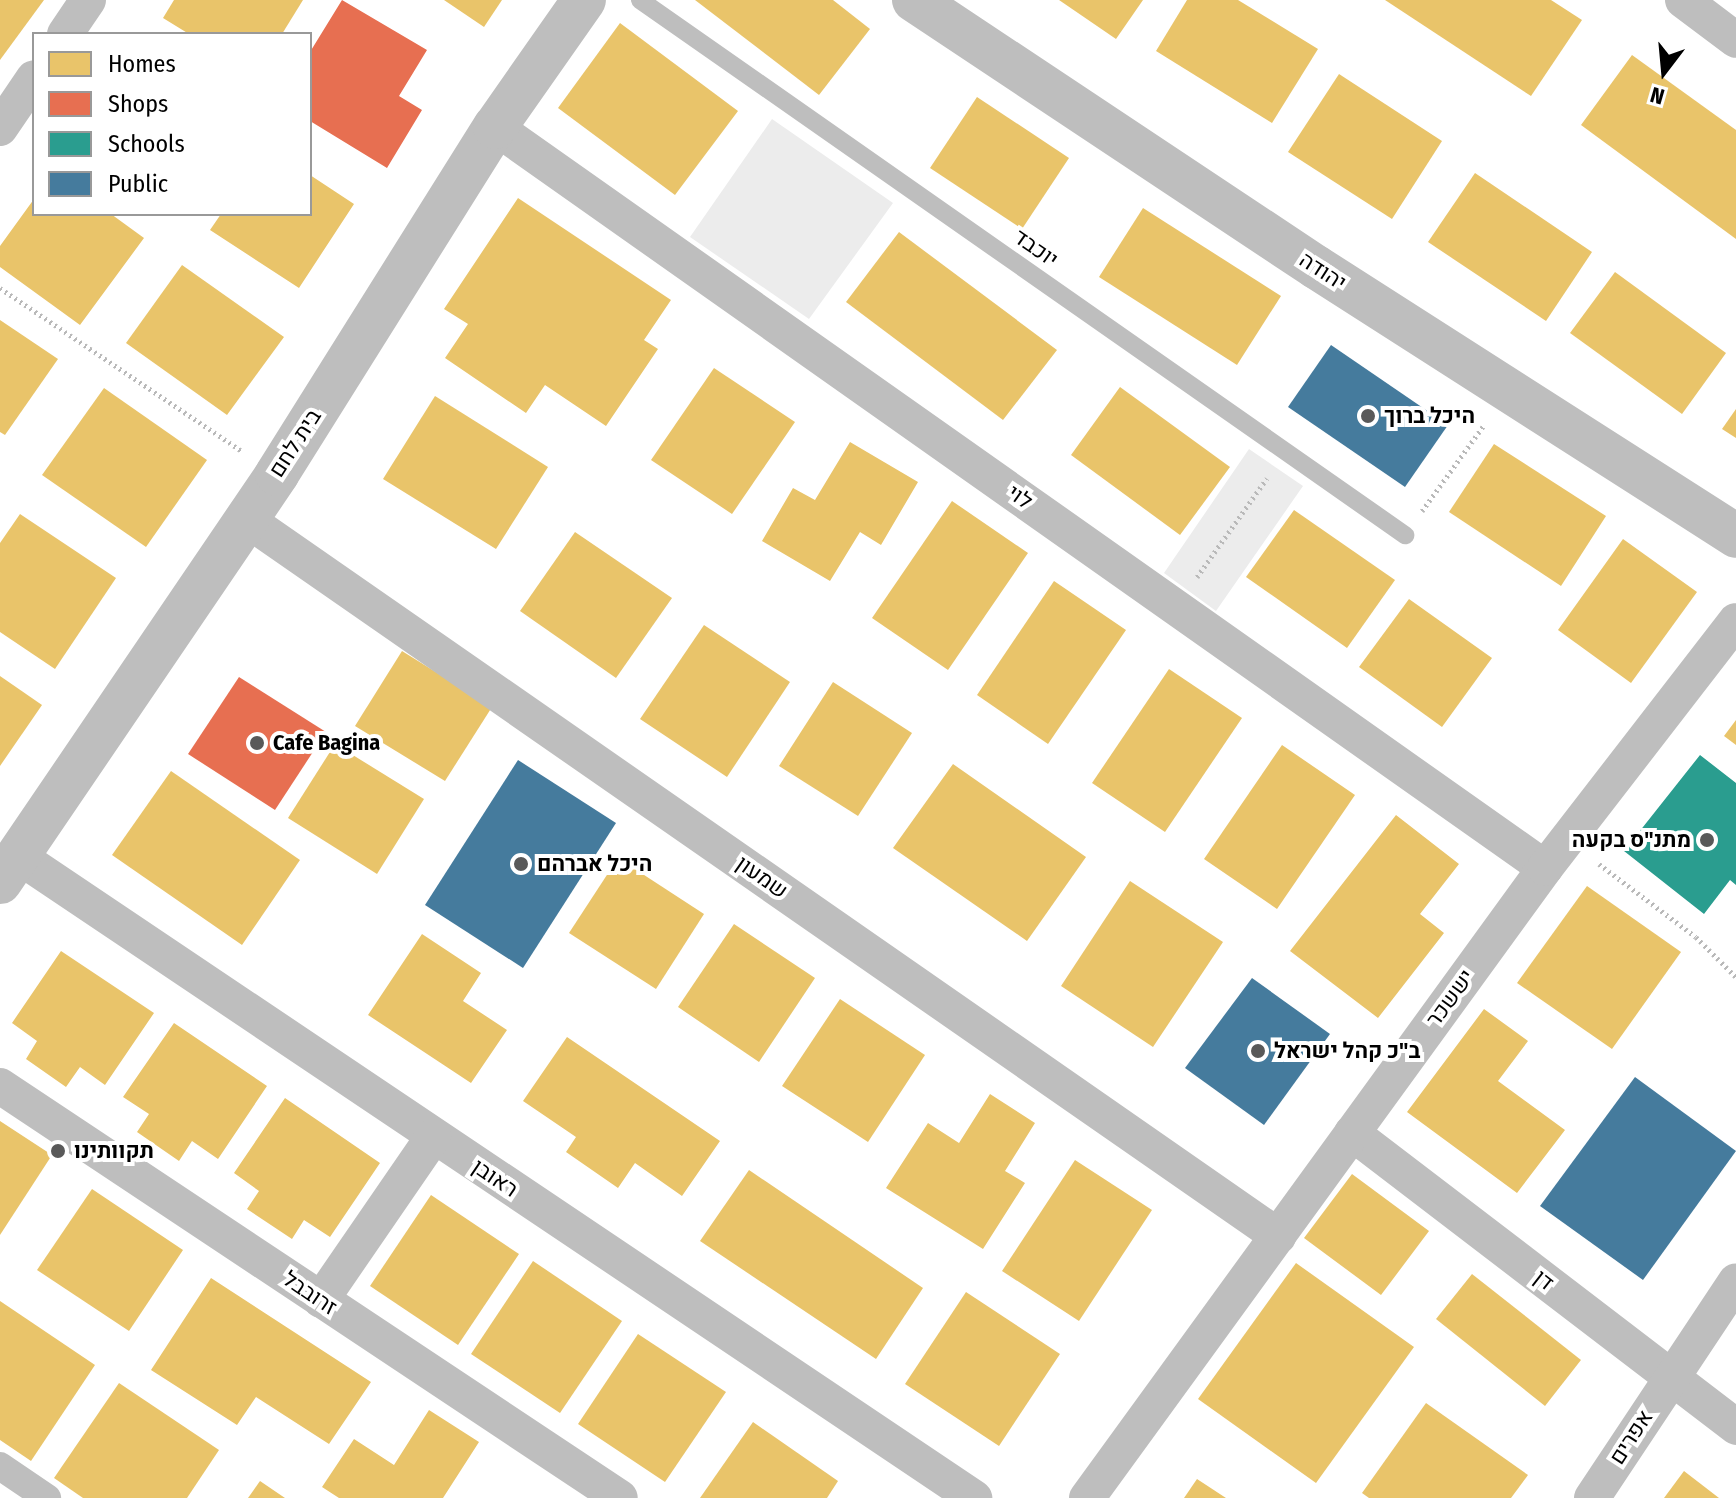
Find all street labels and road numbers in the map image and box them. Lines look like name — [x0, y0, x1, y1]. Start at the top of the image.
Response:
street label: יוכבד — [1009, 223, 1063, 273]
street label: יהודה — [1295, 246, 1351, 296]
street label: בית לחם — [263, 404, 327, 482]
street label: לוי — [1002, 479, 1038, 515]
street label: שמעון — [731, 850, 793, 904]
street label: יששכר — [1420, 964, 1480, 1032]
street label: ראובן — [467, 1153, 523, 1203]
street label: דן — [1529, 1264, 1559, 1296]
street label: זרובבל — [278, 1265, 342, 1321]
street label: אפרים — [1604, 1405, 1658, 1469]

